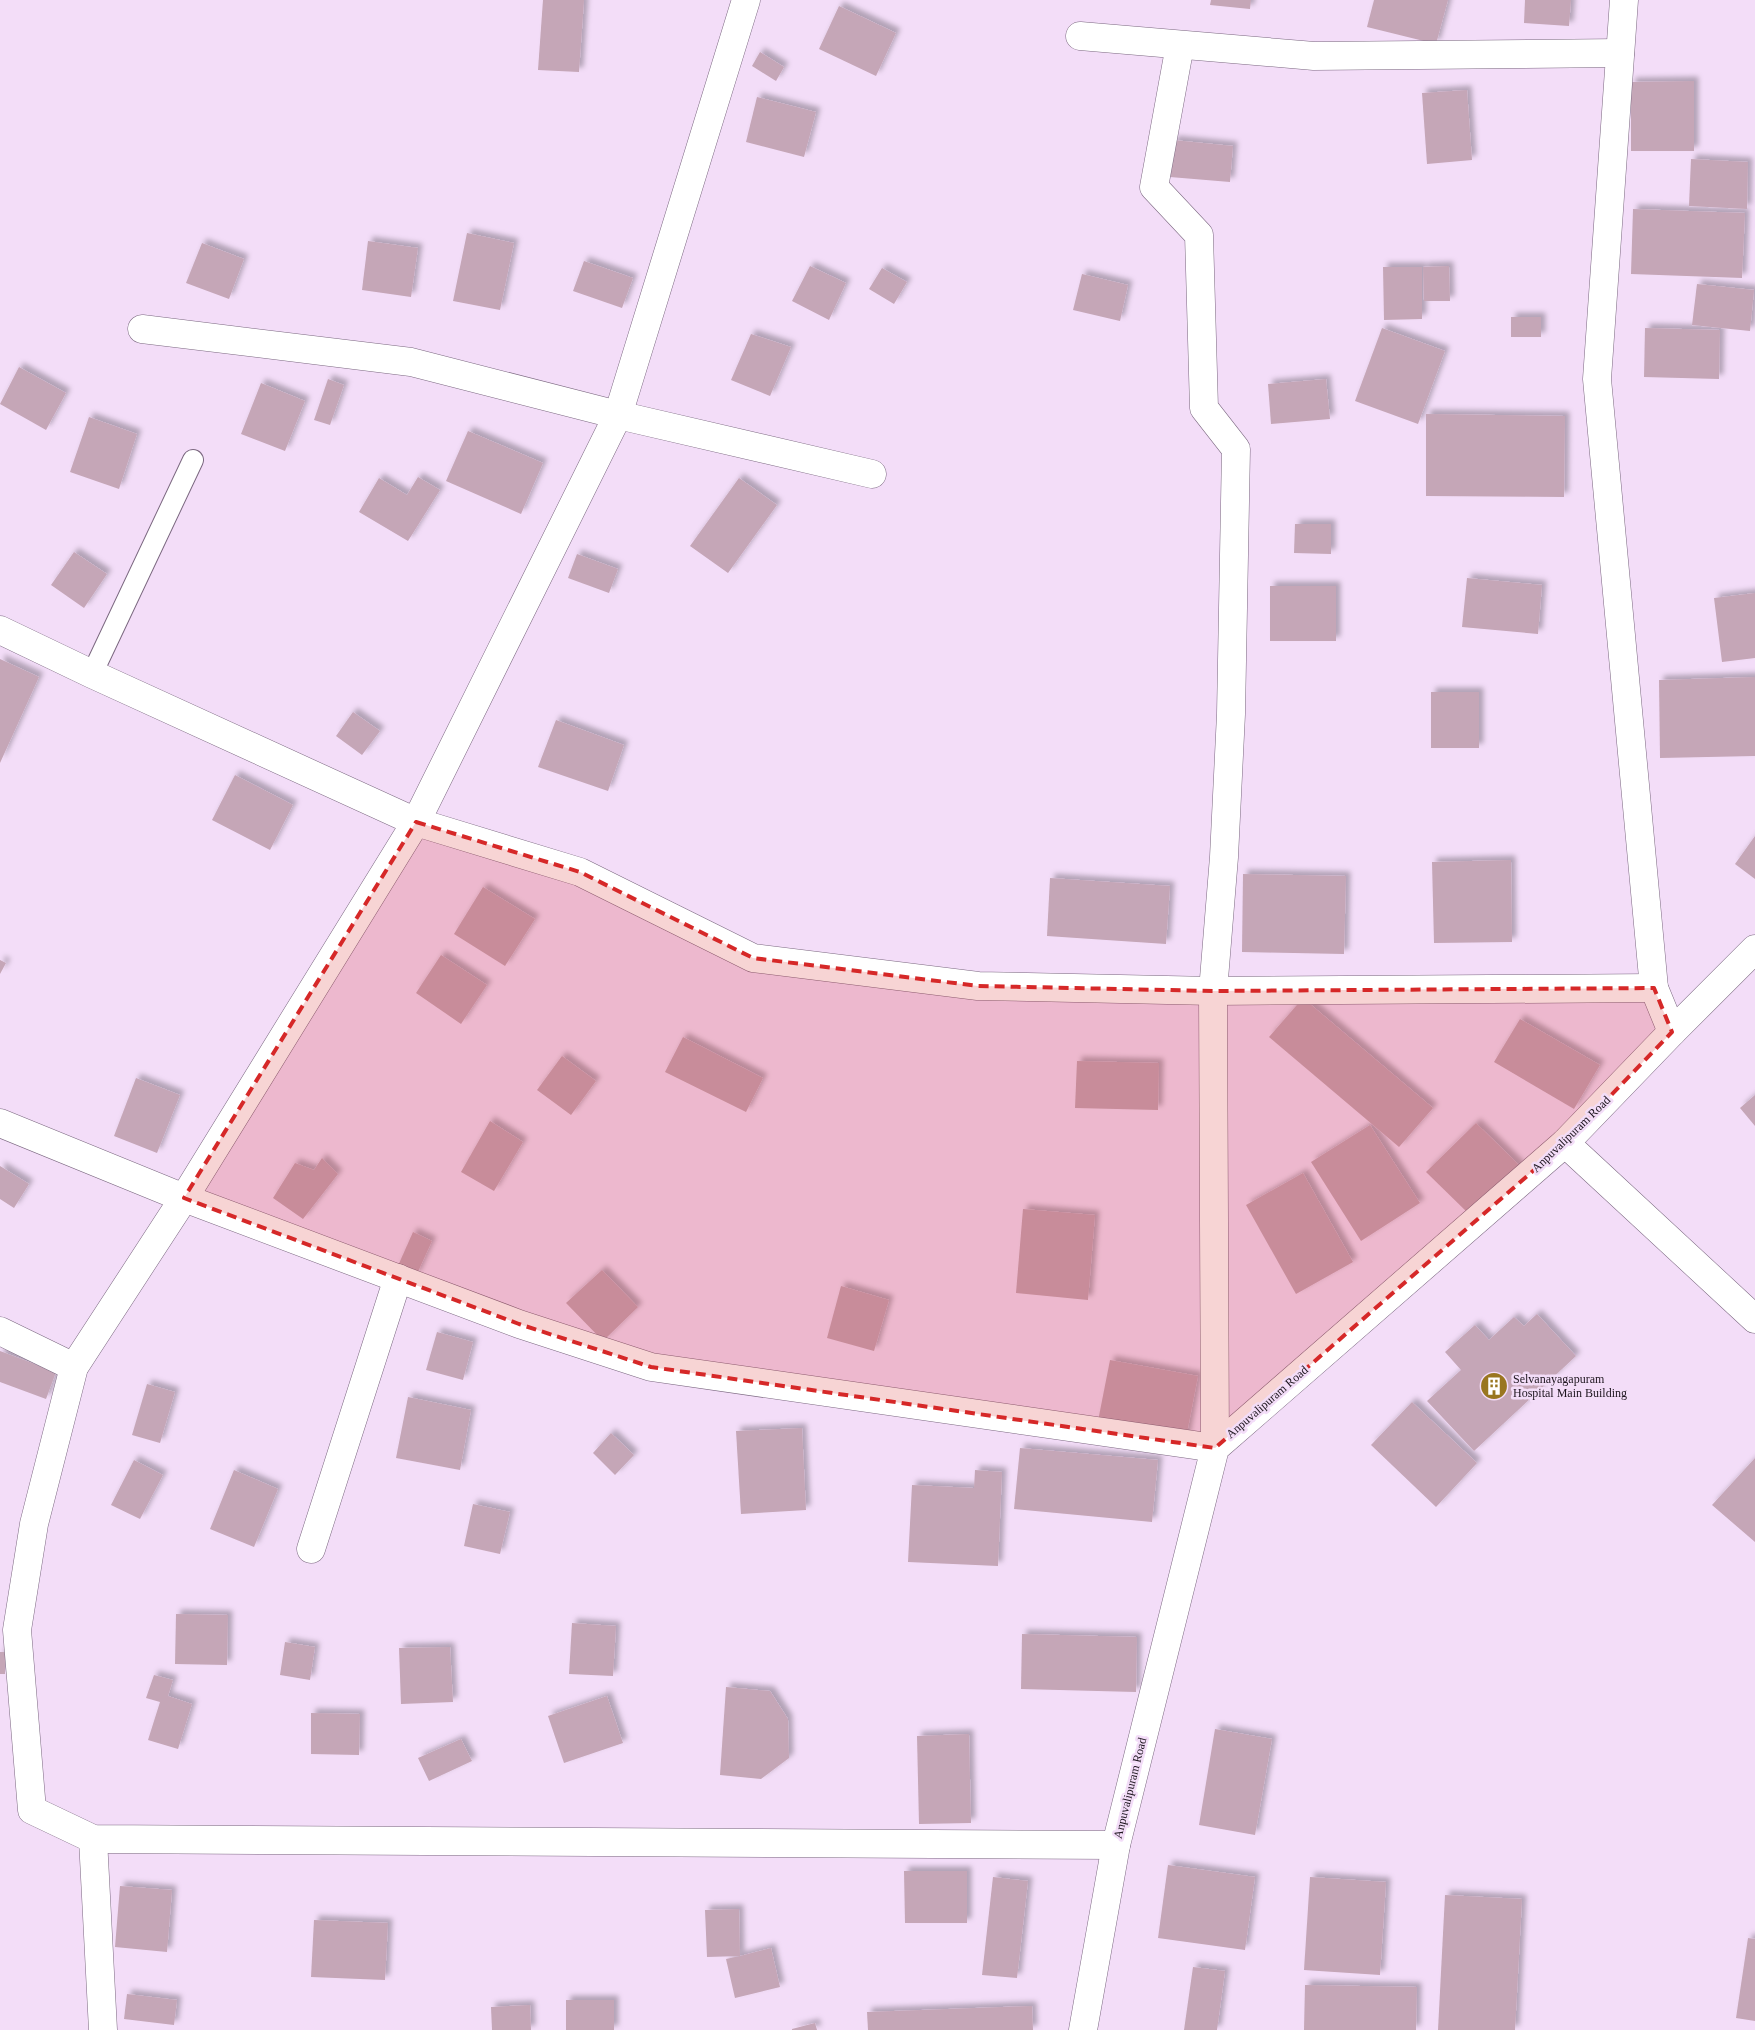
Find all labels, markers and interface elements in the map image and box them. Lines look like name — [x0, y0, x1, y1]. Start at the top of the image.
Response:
street label: Anpuvalipuram Road — [1529, 1093, 1613, 1175]
street label: Anpuvalipuram Road — [1223, 1363, 1311, 1441]
building icon: Selvanayagapuram Hospital Main Building — [1479, 1371, 1509, 1401]
place label: Selvanayagapuram Hospital Main Building — [1513, 1372, 1627, 1400]
street label: Anpuvalipuram Road — [1111, 1736, 1149, 1840]

